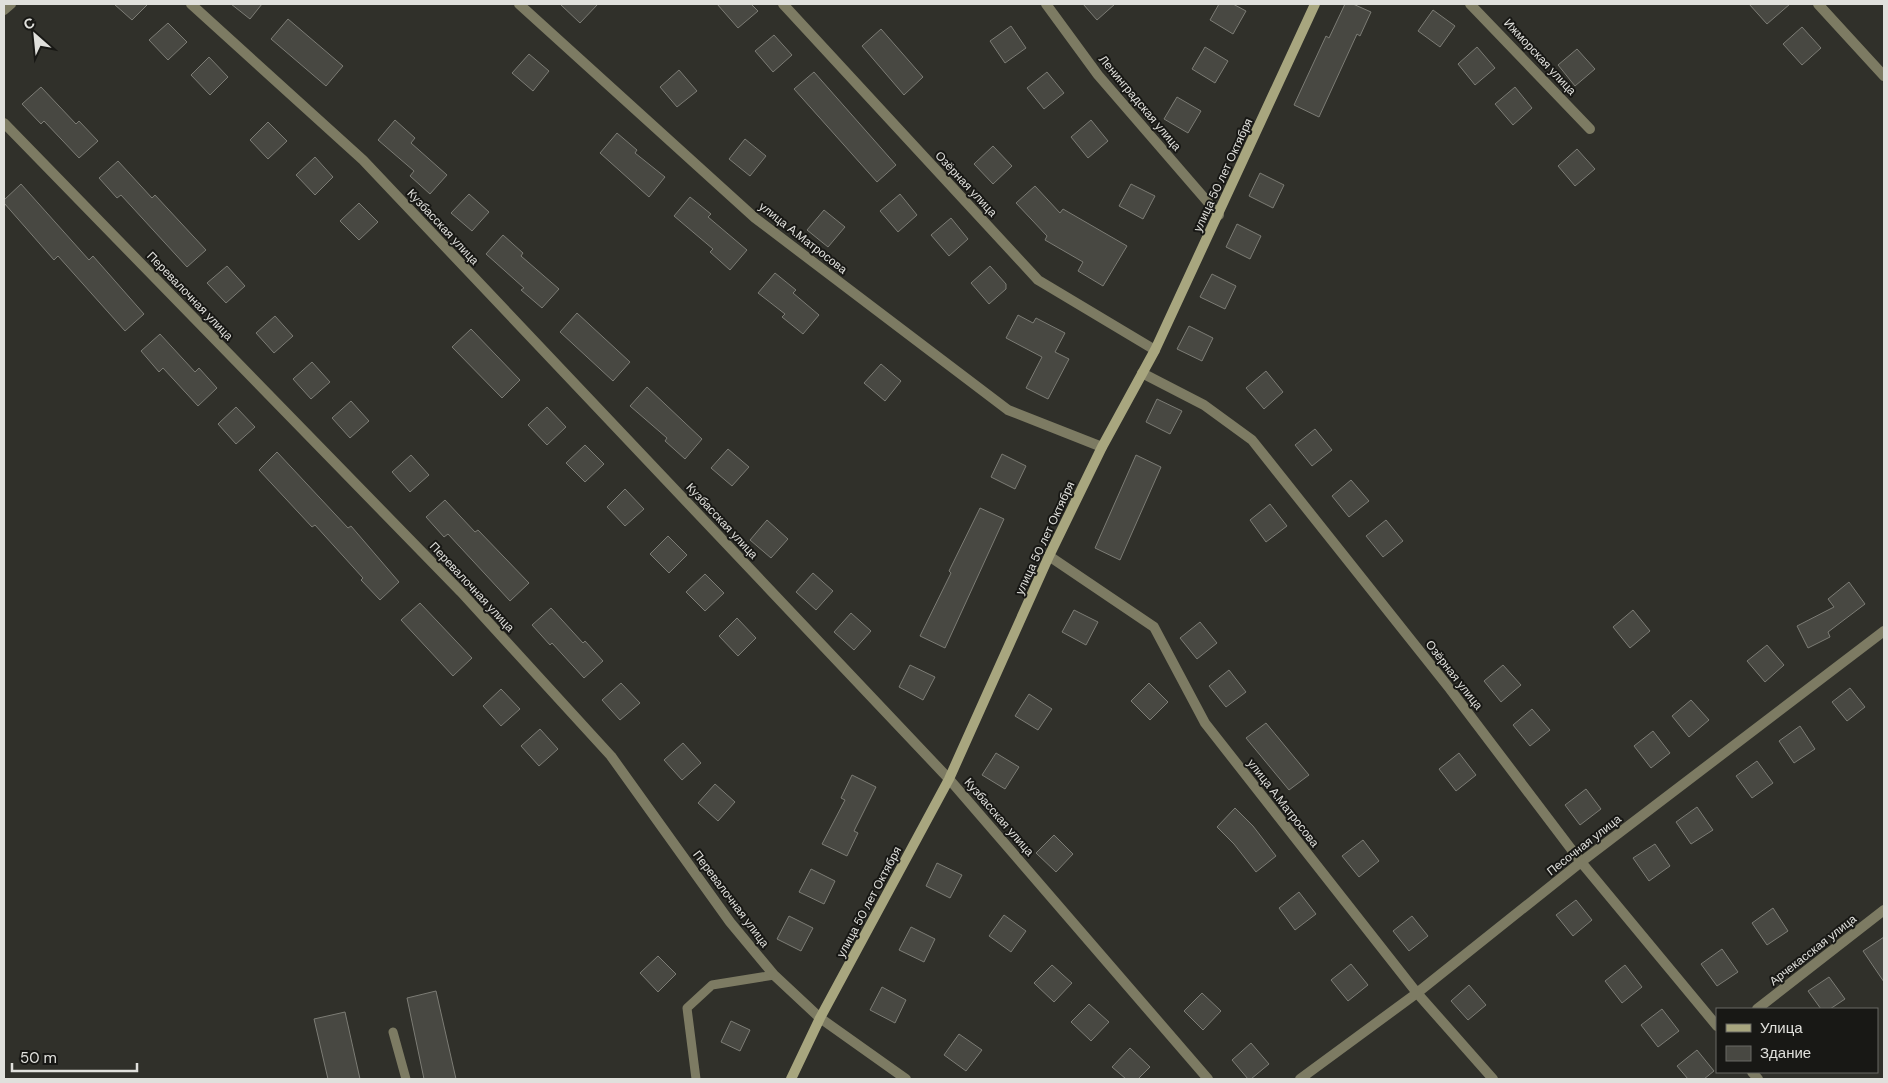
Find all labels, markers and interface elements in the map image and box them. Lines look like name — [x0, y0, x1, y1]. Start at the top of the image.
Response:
north arrow — [10, 10, 60, 60]
text: С — [21, 13, 38, 34]
street label: Ижморская улица — [1500, 15, 1580, 99]
street label: Ленинградская улица — [1095, 52, 1185, 154]
street label: улица 50 лет Октября — [1190, 116, 1256, 234]
street label: Озёрная улица — [931, 148, 1001, 220]
street label: Кузбасская улица — [404, 186, 483, 269]
street label: улица А.Матросова — [756, 199, 851, 278]
street label: Перевалочная улица — [143, 248, 237, 344]
street label: улица 50 лет Октября — [1012, 479, 1078, 597]
street label: Кузбасская улица — [683, 480, 762, 563]
street label: Перевалочная улица — [426, 539, 518, 636]
street label: Озёрная улица — [1422, 637, 1486, 713]
street label: улица А.Матросова — [1244, 756, 1323, 851]
street label: Кузбасская улица — [961, 775, 1038, 860]
street label: Песочная улица — [1544, 811, 1625, 879]
street label: улица 50 лет Октября — [833, 844, 905, 960]
street label: Перевалочная улица — [689, 847, 773, 951]
street label: Арчекасская улица — [1766, 911, 1860, 989]
legend — [1716, 1008, 1878, 1073]
text: Улица — [1760, 1018, 1803, 1038]
scale bar — [12, 1040, 138, 1072]
text: Здание — [1760, 1043, 1811, 1063]
text: 50 m — [20, 1048, 57, 1068]

